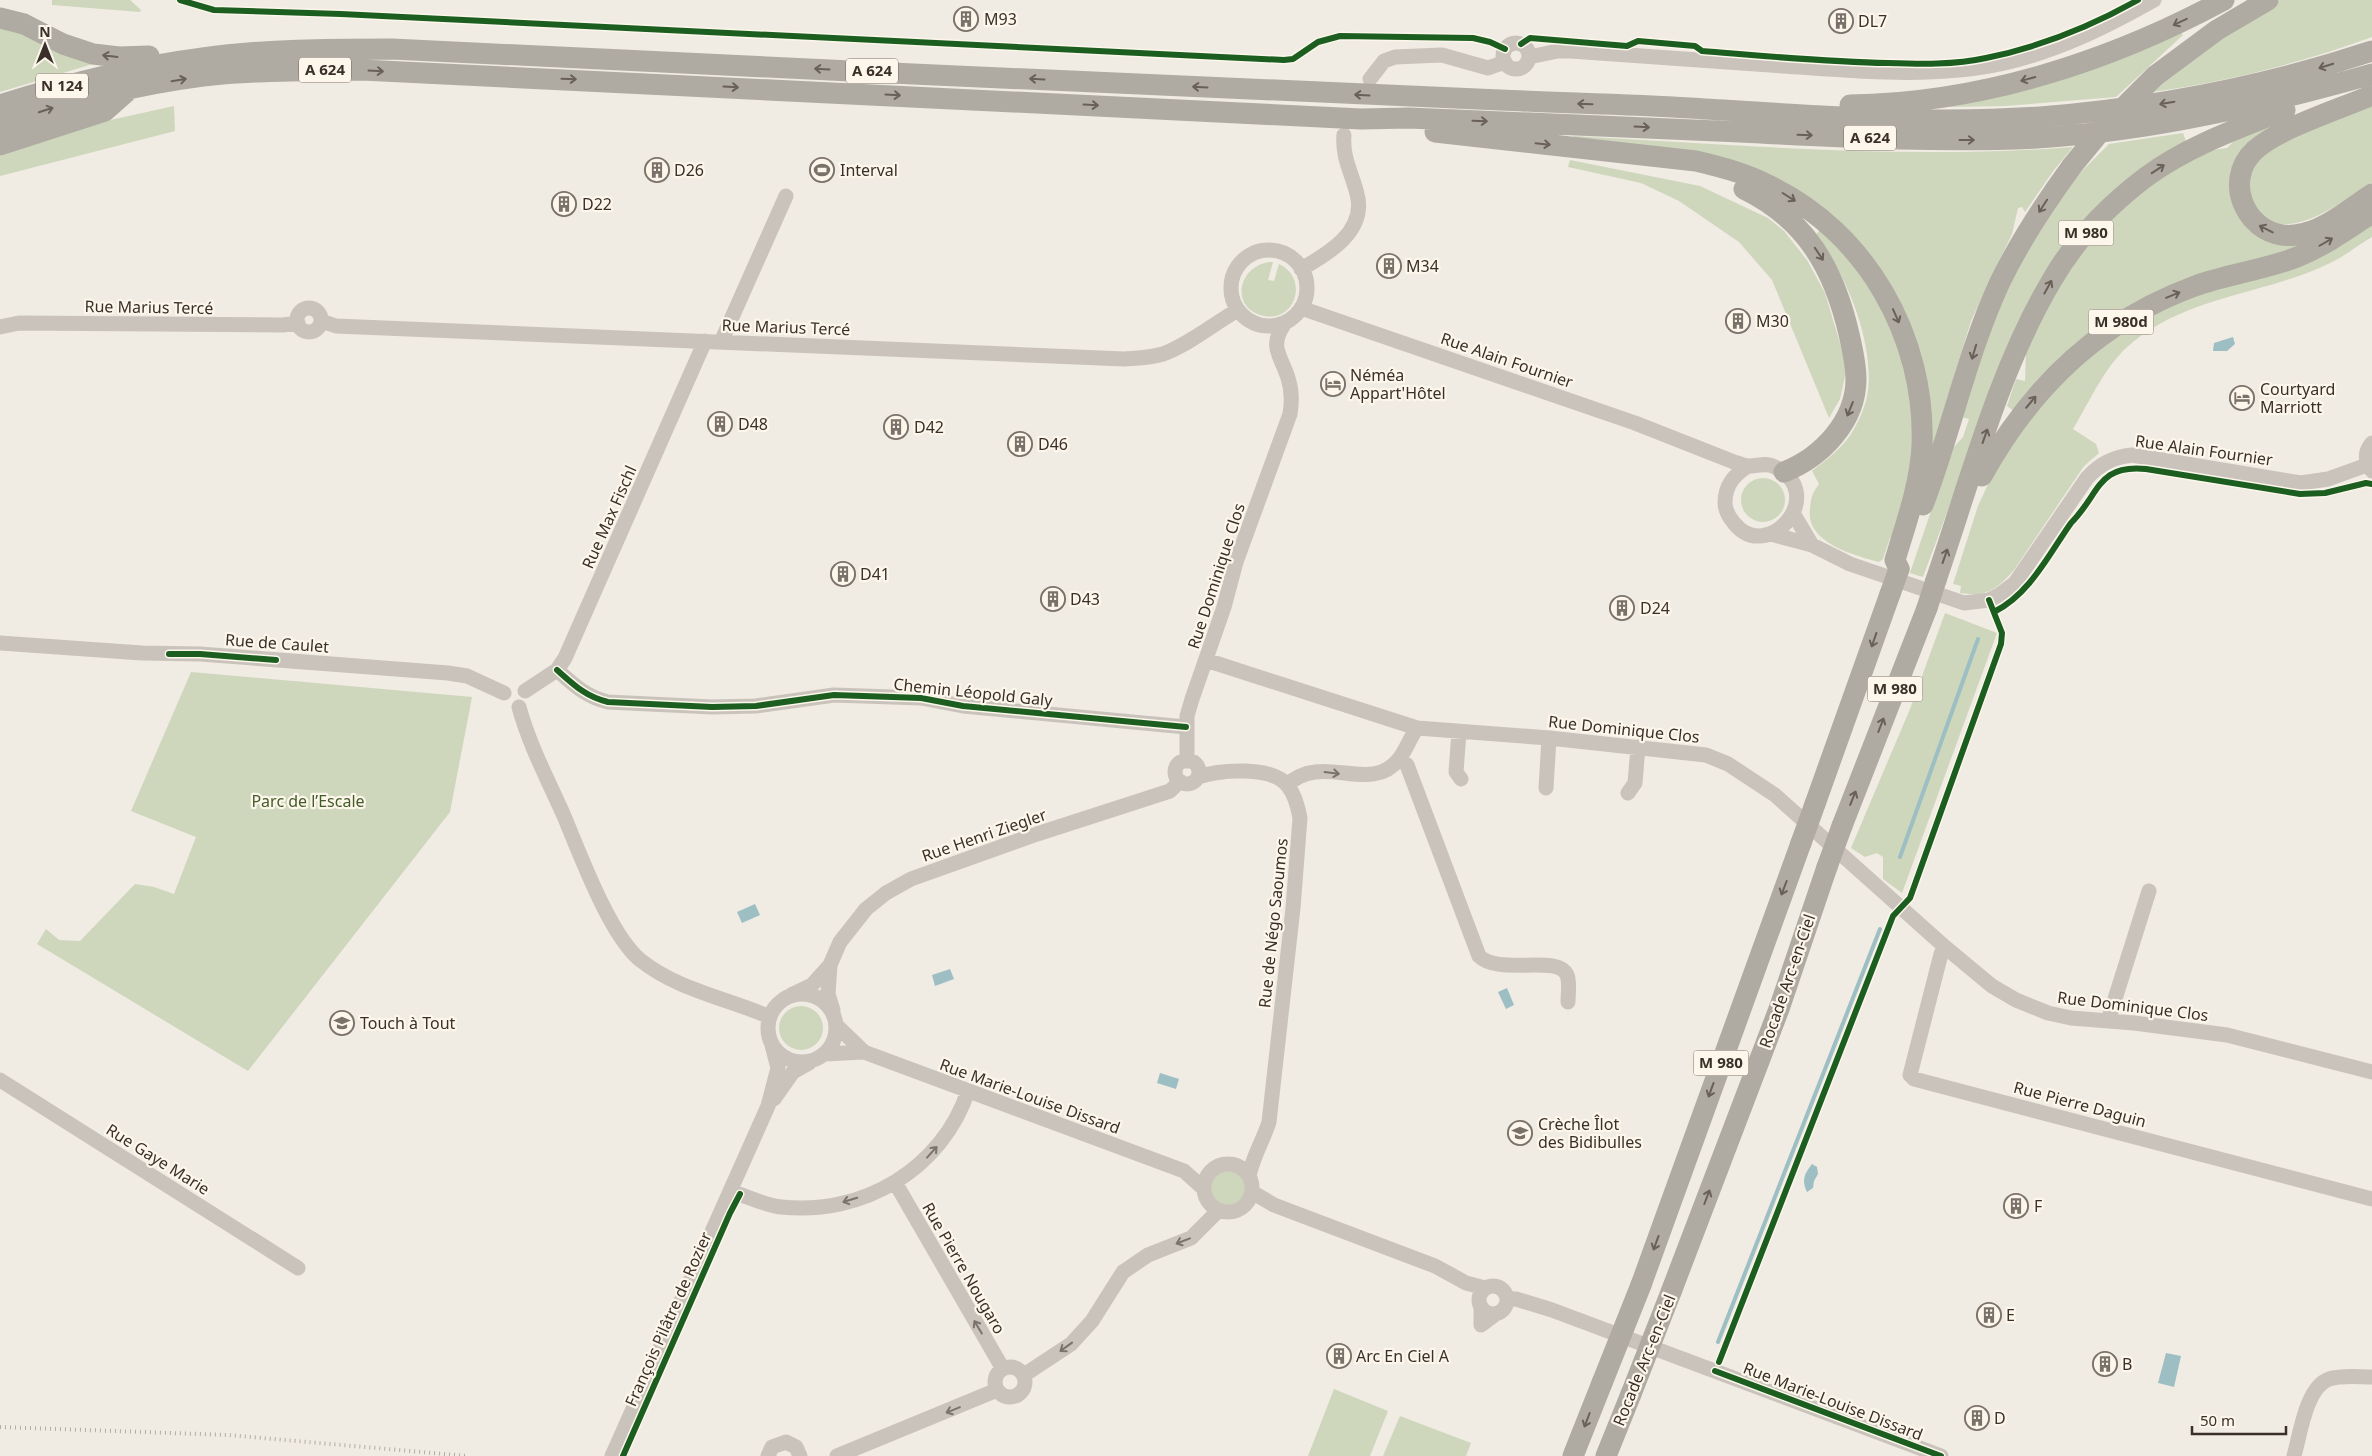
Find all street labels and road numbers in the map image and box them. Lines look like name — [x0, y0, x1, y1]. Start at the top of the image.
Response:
road number: A 624 — [299, 58, 351, 82]
road number: A 624 — [846, 58, 898, 84]
road number: N 124 — [36, 74, 88, 98]
road number: A 624 — [1844, 126, 1896, 150]
road number: M 980 — [2058, 220, 2114, 246]
street label: Rue Marius Tercé — [84, 295, 214, 319]
road number: M 980d — [2088, 310, 2154, 334]
street label: Rue Marius Tercé — [721, 314, 851, 340]
street label: Rue Alain Fournier — [1438, 327, 1577, 393]
street label: Rue Alain Fournier — [2134, 429, 2275, 471]
street label: Rue Max Fischl — [576, 462, 642, 572]
street label: Rue Dominique Clos — [1182, 500, 1250, 652]
street label: Rue de Caulet — [224, 628, 330, 658]
street label: Chemin Léopold Galy — [892, 673, 1054, 711]
road number: M 980 — [1868, 676, 1922, 702]
street label: Rue Dominique Clos — [1547, 710, 1701, 748]
street label: Rue Henri Ziegler — [919, 803, 1050, 867]
street label: Rue de Négo Saoumos — [1253, 837, 1293, 1009]
street label: Rocade Arc-en-Ciel — [1754, 911, 1820, 1051]
street label: Rue Dominique Clos — [2056, 986, 2210, 1026]
road number: M 980 — [1694, 1050, 1748, 1076]
street label: Rue Marie-Louise Dissard — [937, 1053, 1123, 1139]
street label: Rue Pierre Daguin — [2011, 1076, 2149, 1132]
street label: Rue Gaye Marie — [102, 1118, 214, 1200]
street label: Rue Pierre Nougaro — [917, 1198, 1011, 1338]
street label: François Pilâtre de Rozier — [620, 1228, 717, 1410]
street label: Rocade Arc-en-Ciel — [1608, 1291, 1680, 1429]
street label: Rue Marie-Louise Dissard — [1740, 1357, 1926, 1445]

